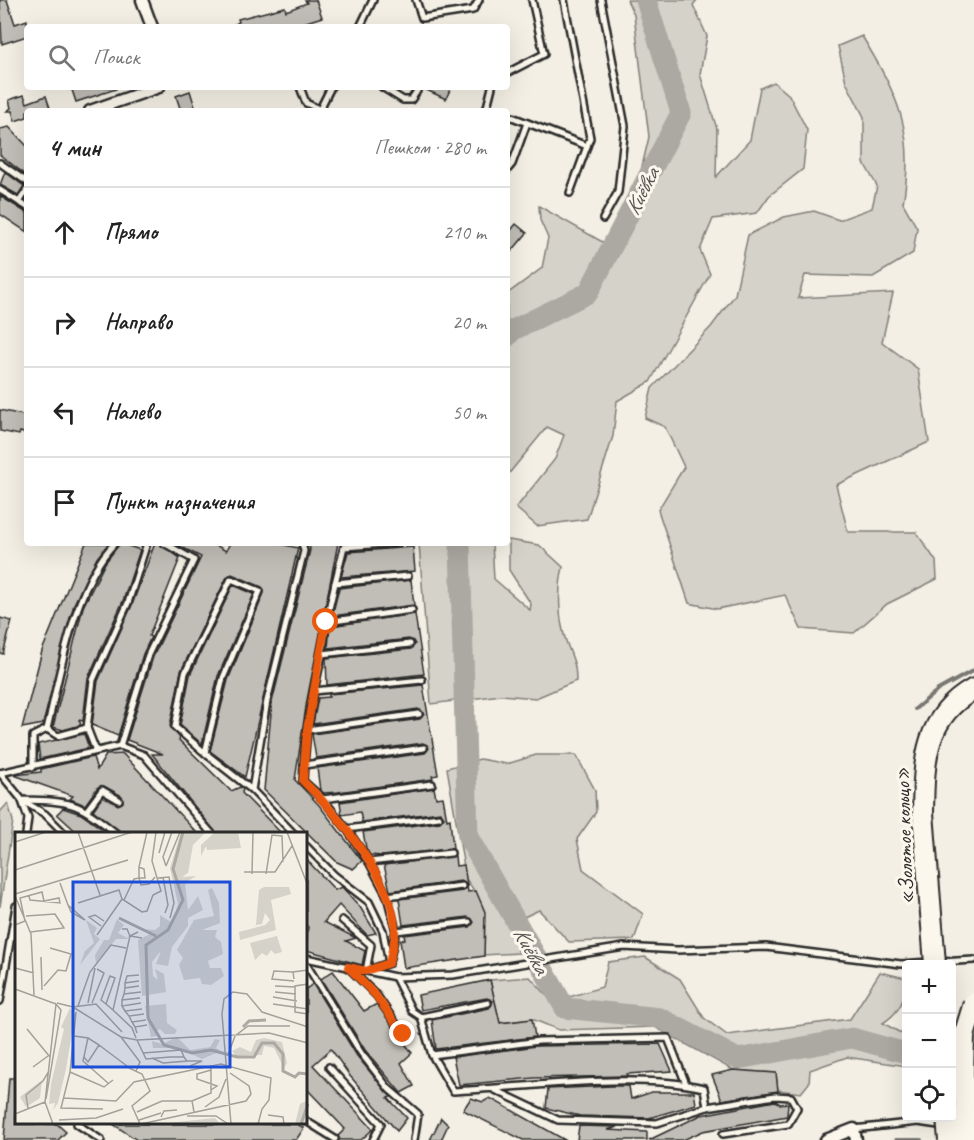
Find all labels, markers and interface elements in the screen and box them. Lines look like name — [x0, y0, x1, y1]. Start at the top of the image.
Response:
search box — [24, 24, 510, 90]
icon: search — [45, 41, 78, 74]
text: Поиск — [93, 43, 139, 71]
text: 4 мин — [48, 131, 101, 164]
text: Пешком · 280 m — [374, 135, 486, 160]
water label: Киёвка — [618, 161, 667, 220]
icon: ahead — [48, 216, 81, 249]
text: Прямо — [105, 218, 157, 246]
text: 210 m — [443, 220, 486, 245]
icon: right — [48, 306, 81, 339]
text: Направо — [105, 308, 172, 336]
text: 20 m — [452, 310, 486, 335]
icon: left — [48, 396, 81, 429]
text: Налево — [105, 398, 161, 426]
text: 50 m — [452, 400, 486, 425]
icon: arrive — [48, 486, 81, 519]
text: Пункт назначения — [105, 488, 254, 516]
route start — [312, 608, 338, 634]
street label: «Золотое кольцо» — [889, 767, 919, 905]
inset map — [15, 832, 308, 1125]
water label: Киёвка — [507, 922, 556, 981]
map controls — [902, 960, 956, 1122]
button: + — [902, 960, 956, 1014]
button: − — [902, 1014, 956, 1068]
route end — [389, 1020, 415, 1046]
button: locate — [902, 1068, 956, 1122]

